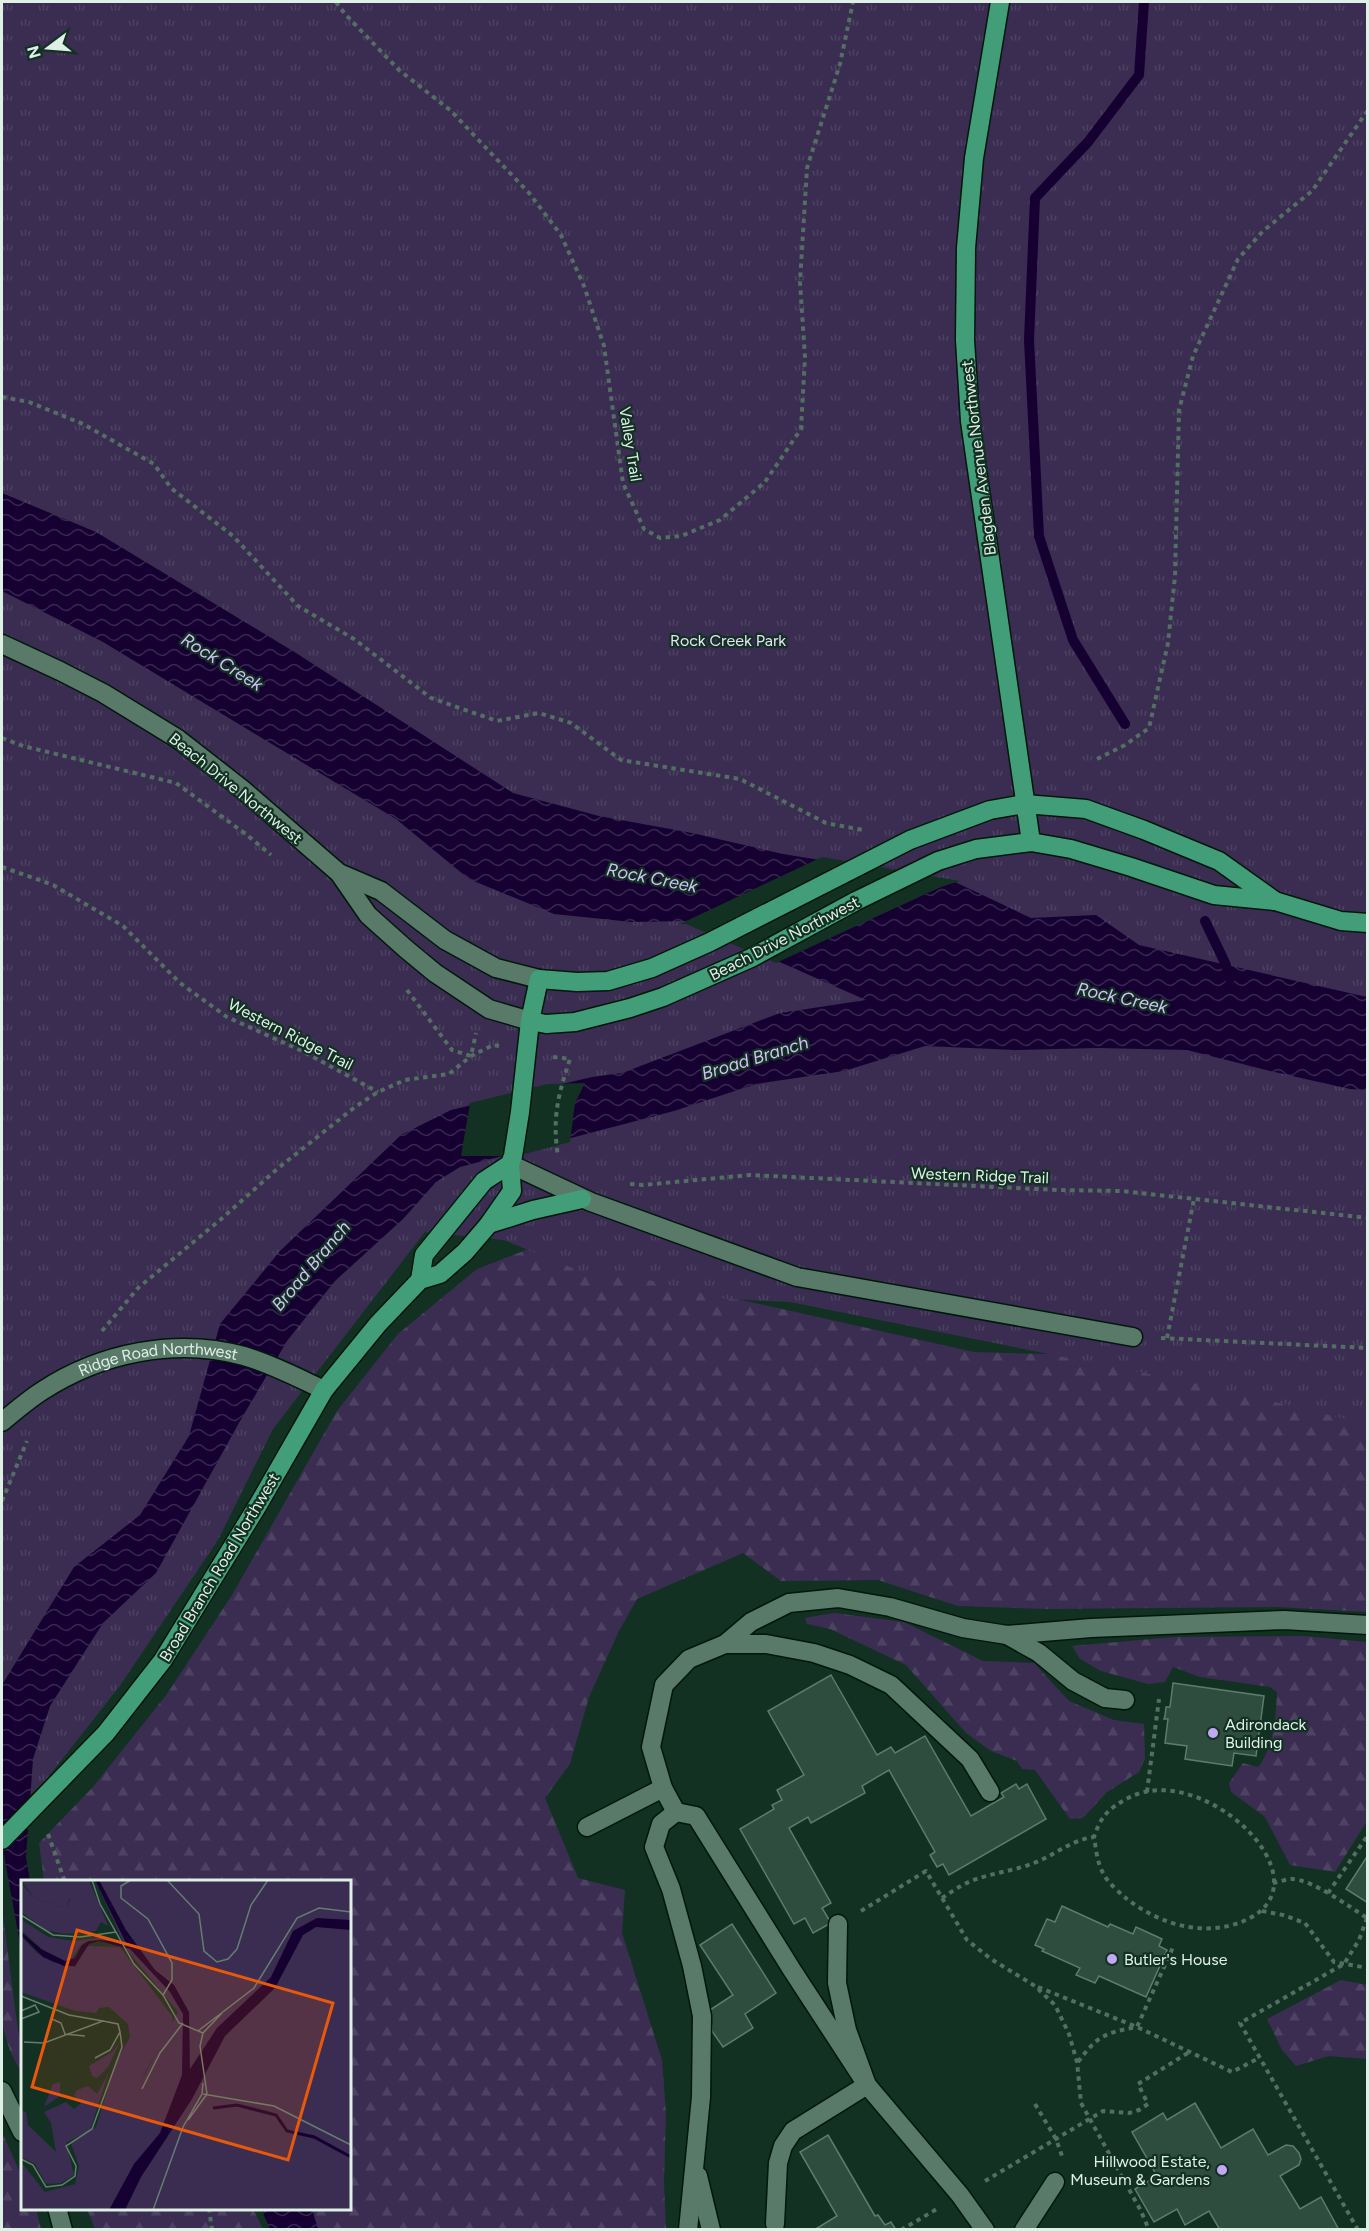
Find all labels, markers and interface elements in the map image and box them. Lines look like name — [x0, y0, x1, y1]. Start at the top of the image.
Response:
north arrow — [18, 18, 78, 78]
text: N — [23, 43, 45, 61]
street label: Blagden Avenue Northwest — [957, 359, 1000, 557]
street label: Valley Trail — [615, 405, 646, 483]
water label: Rock Creek — [177, 628, 268, 696]
park label: Rock Creek Park — [670, 631, 786, 650]
street label: Beach Drive Northwest — [165, 729, 306, 848]
water label: Rock Creek — [605, 858, 701, 898]
street label: Beach Drive Northwest — [706, 892, 862, 985]
water label: Rock Creek — [1075, 978, 1171, 1019]
street label: Western Ridge Trail — [225, 995, 357, 1074]
water label: Broad Branch — [699, 1031, 811, 1085]
street label: Western Ridge Trail — [911, 1164, 1049, 1187]
water label: Broad Branch — [267, 1217, 355, 1315]
street label: Ridge Road Northwest — [75, 1339, 240, 1380]
street label: Broad Branch Road Northwest — [155, 1469, 283, 1665]
place label: Adirondack Building — [1225, 1715, 1307, 1752]
marker: Adirondack Building — [1206, 1726, 1220, 1740]
inset map — [21, 1880, 351, 2210]
place label: Butler's House — [1124, 1950, 1228, 1969]
marker: Butler's House — [1105, 1952, 1119, 1966]
place label: Hillwood Estate, Museum & Gardens — [1070, 2152, 1210, 2189]
marker: Hillwood Estate, Museum & Gardens — [1215, 2163, 1229, 2177]

